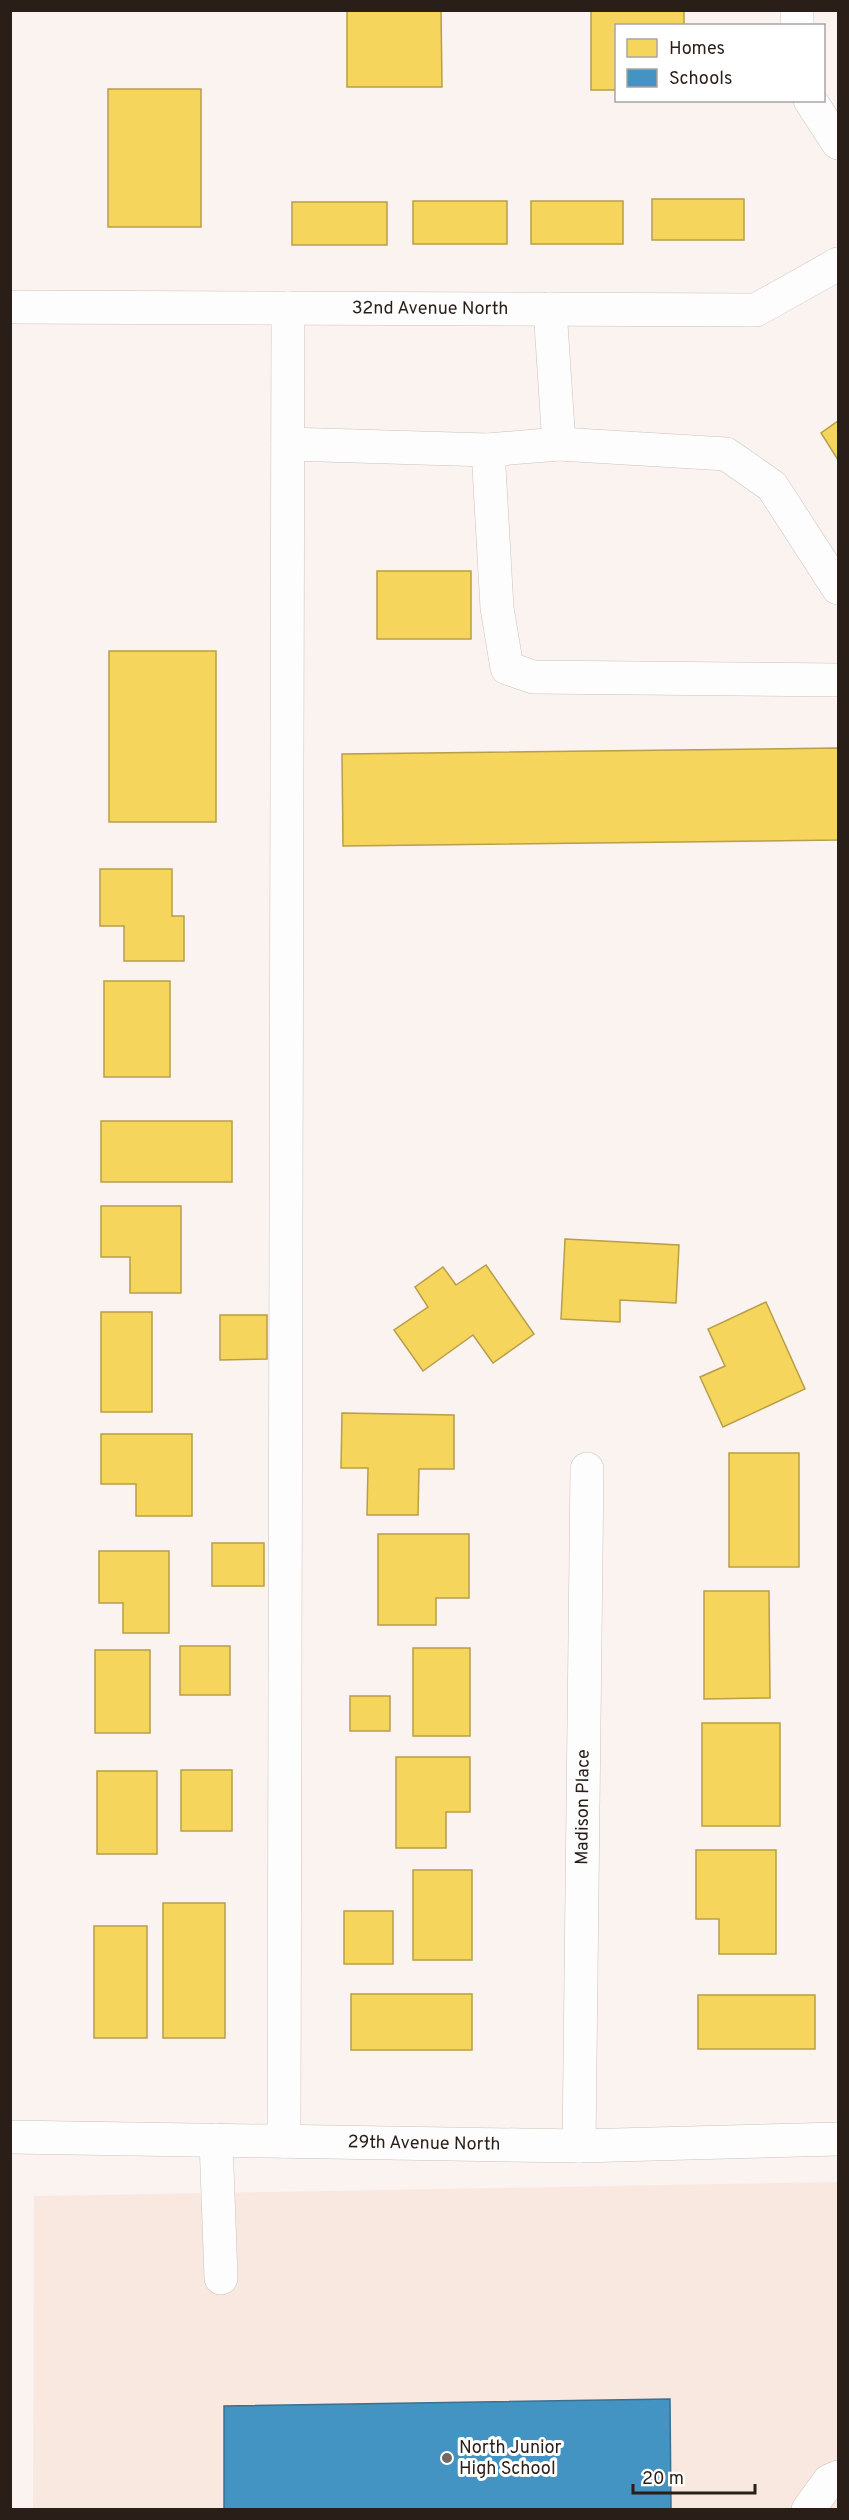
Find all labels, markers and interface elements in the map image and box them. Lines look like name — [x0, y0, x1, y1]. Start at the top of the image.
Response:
legend — [615, 24, 825, 102]
text: Homes — [669, 38, 725, 61]
text: Schools — [669, 68, 732, 91]
street label: 32nd Avenue North — [352, 297, 508, 321]
street label: Madison Place — [571, 1749, 595, 1865]
street label: 29th Avenue North — [347, 2131, 501, 2156]
place label: North Junior High School — [459, 2437, 562, 2481]
marker: North Junior High School — [440, 2451, 454, 2465]
scale bar — [633, 2457, 754, 2495]
text: 20 m — [642, 2468, 684, 2491]

